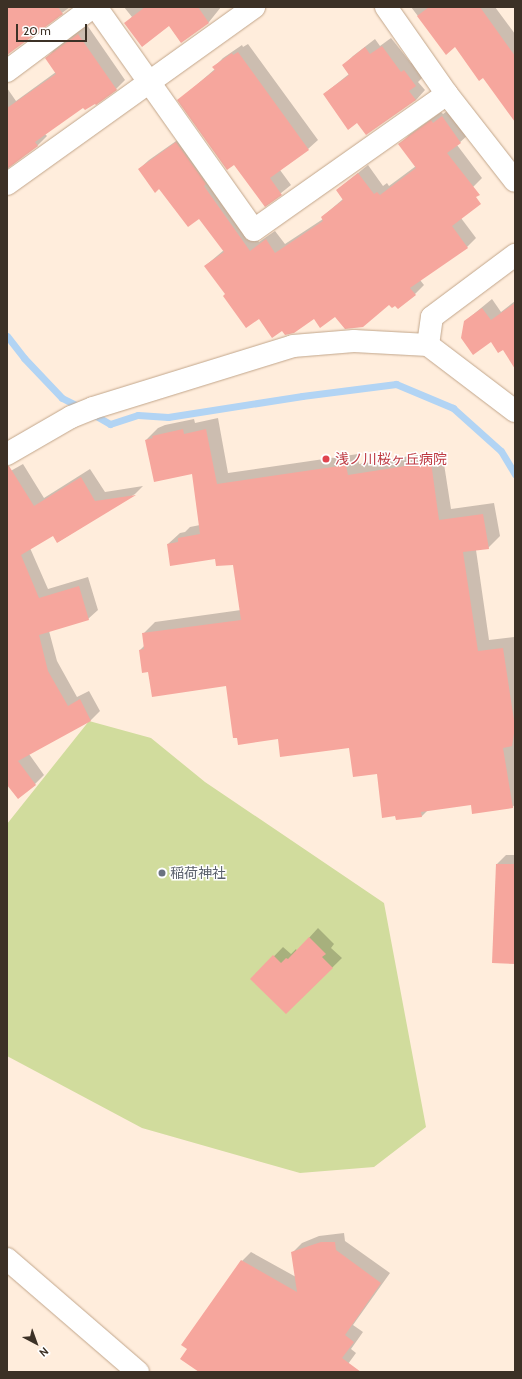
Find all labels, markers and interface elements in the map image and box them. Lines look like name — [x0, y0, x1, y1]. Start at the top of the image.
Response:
scale bar — [18, 16, 89, 42]
text: 20 m — [23, 23, 51, 38]
place label: 浅ノ川桜ヶ丘病院 — [335, 451, 447, 467]
marker: 浅ノ川桜ヶ丘病院 — [320, 453, 332, 465]
place label: 稲荷神社 — [170, 865, 226, 881]
marker: 稲荷神社 — [157, 868, 167, 878]
north arrow — [16, 1323, 56, 1363]
text: N — [36, 1344, 51, 1360]

